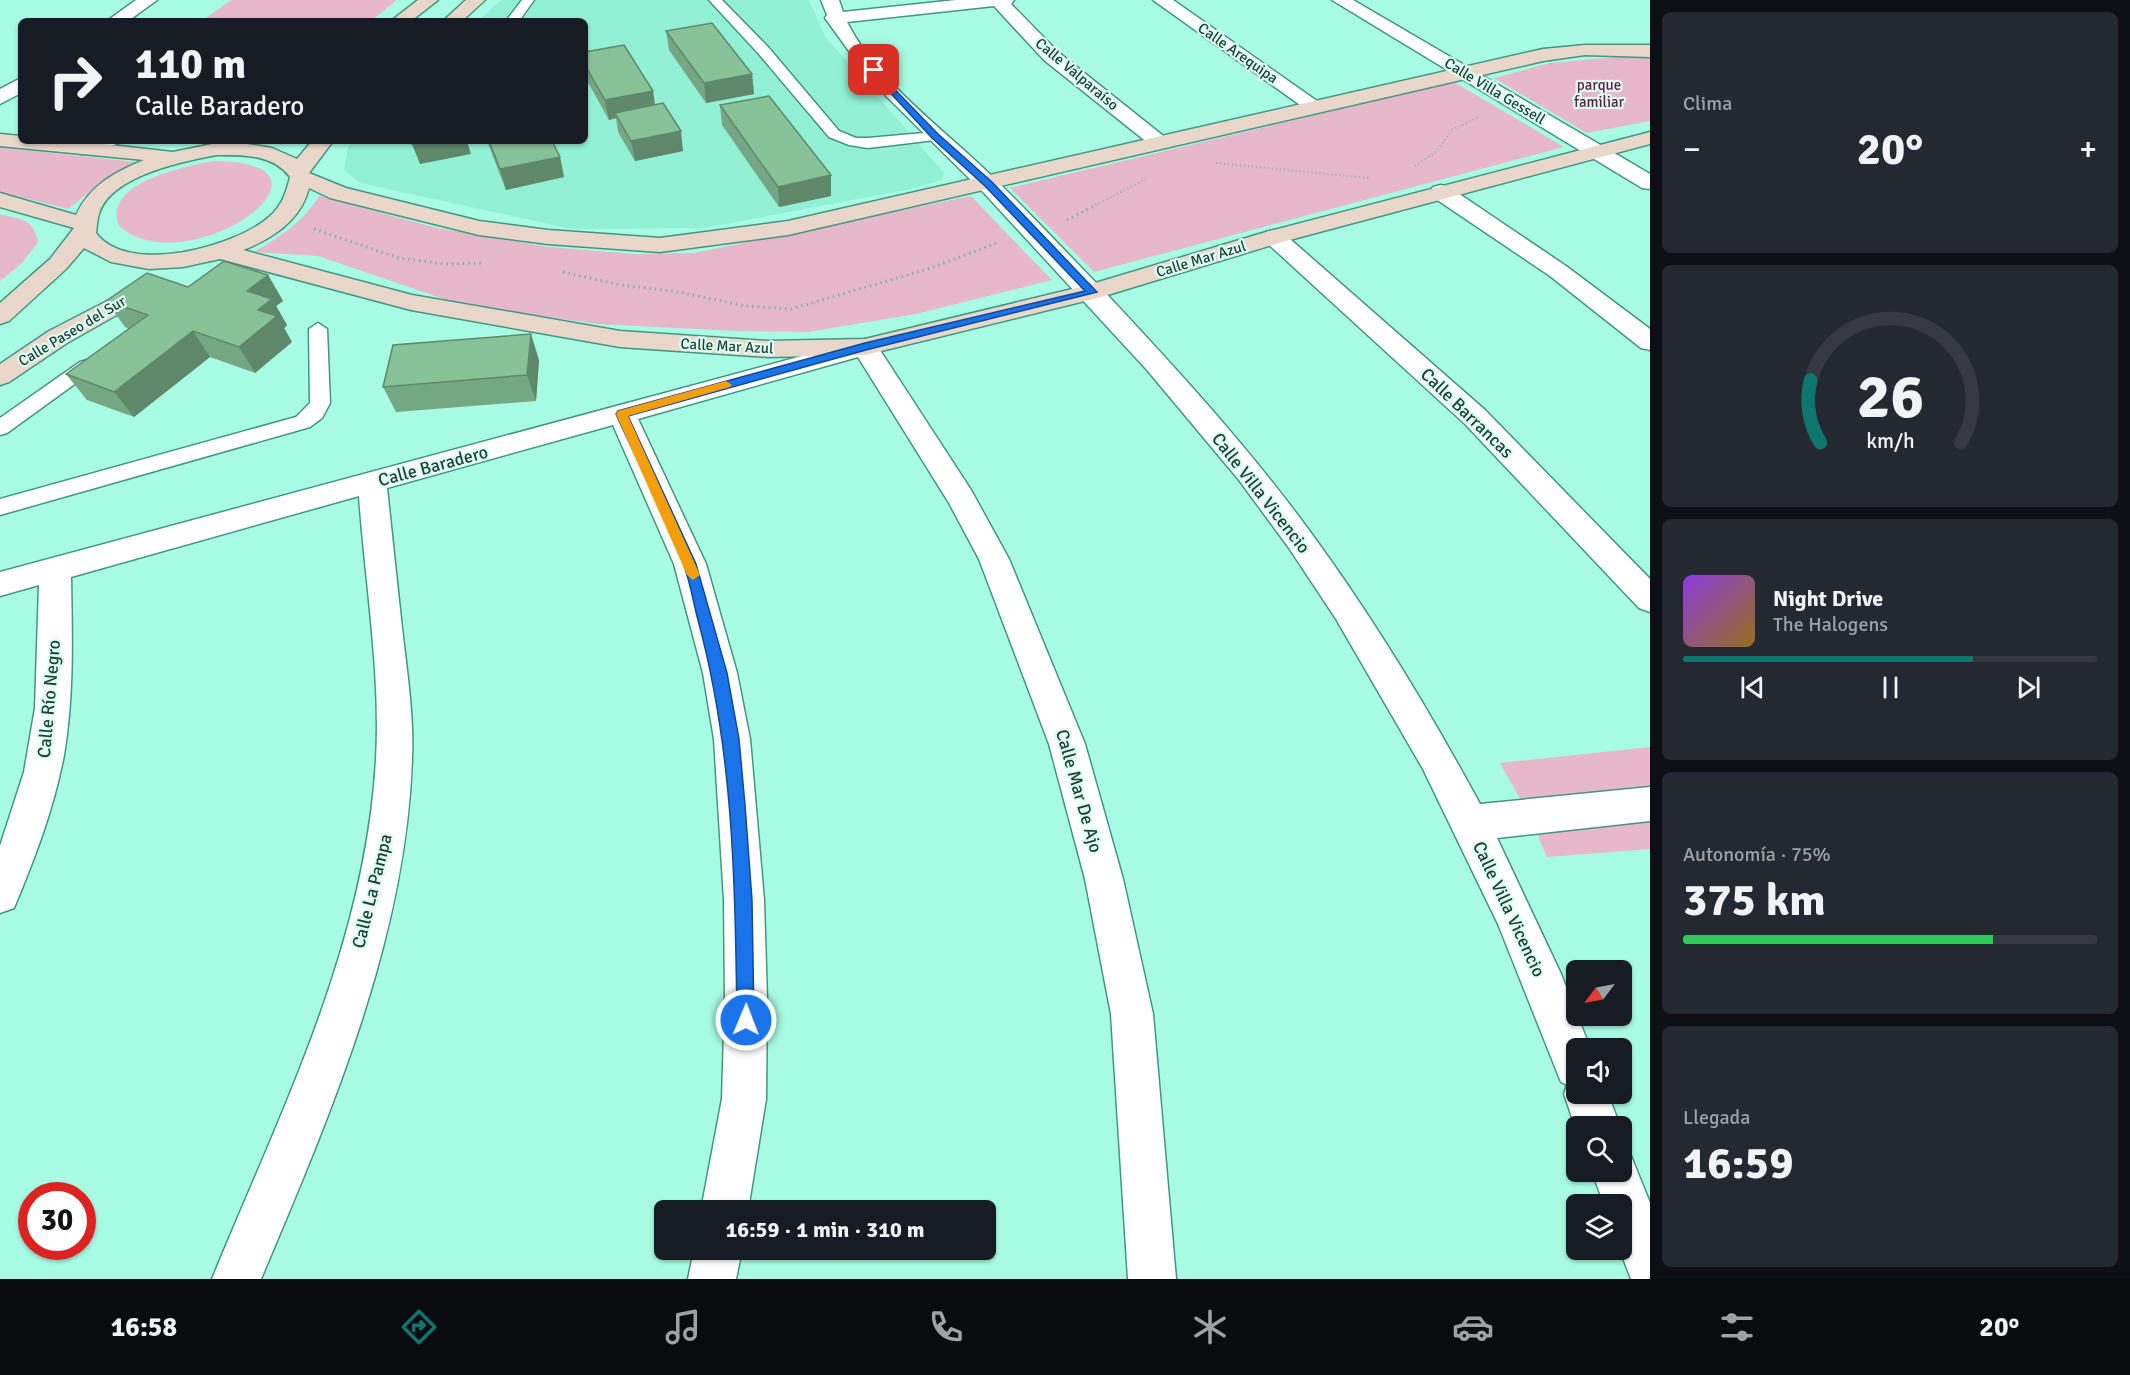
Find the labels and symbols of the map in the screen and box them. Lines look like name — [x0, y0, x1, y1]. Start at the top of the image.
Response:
street label: Calle Arequipa — [1195, 19, 1281, 87]
street label: Calle Valparaíso — [1032, 34, 1122, 114]
pin — [848, 44, 899, 95]
street label: Calle Villa Gessell — [1441, 54, 1549, 128]
park label: parque familiar — [1574, 76, 1625, 111]
street label: Calle Mar Azul — [1154, 237, 1248, 281]
street label: Calle Paseo del Sur — [15, 292, 129, 370]
street label: Calle Mar Azul — [680, 335, 774, 357]
street label: Calle Barrancas — [1416, 363, 1518, 463]
street label: Calle Villa Vicencio — [1207, 428, 1315, 558]
street label: Calle Baradero — [376, 441, 490, 491]
street label: Calle Río Negro — [33, 639, 65, 759]
street label: Calle Mar De Ajo — [1051, 727, 1107, 855]
street label: Calle La Pampa — [347, 831, 397, 951]
street label: Calle Villa Vicencio — [1468, 838, 1550, 980]
north arrow — [1566, 960, 1632, 1026]
position arrow — [714, 988, 778, 1052]
speed limit sign: 30 — [18, 1182, 96, 1260]

